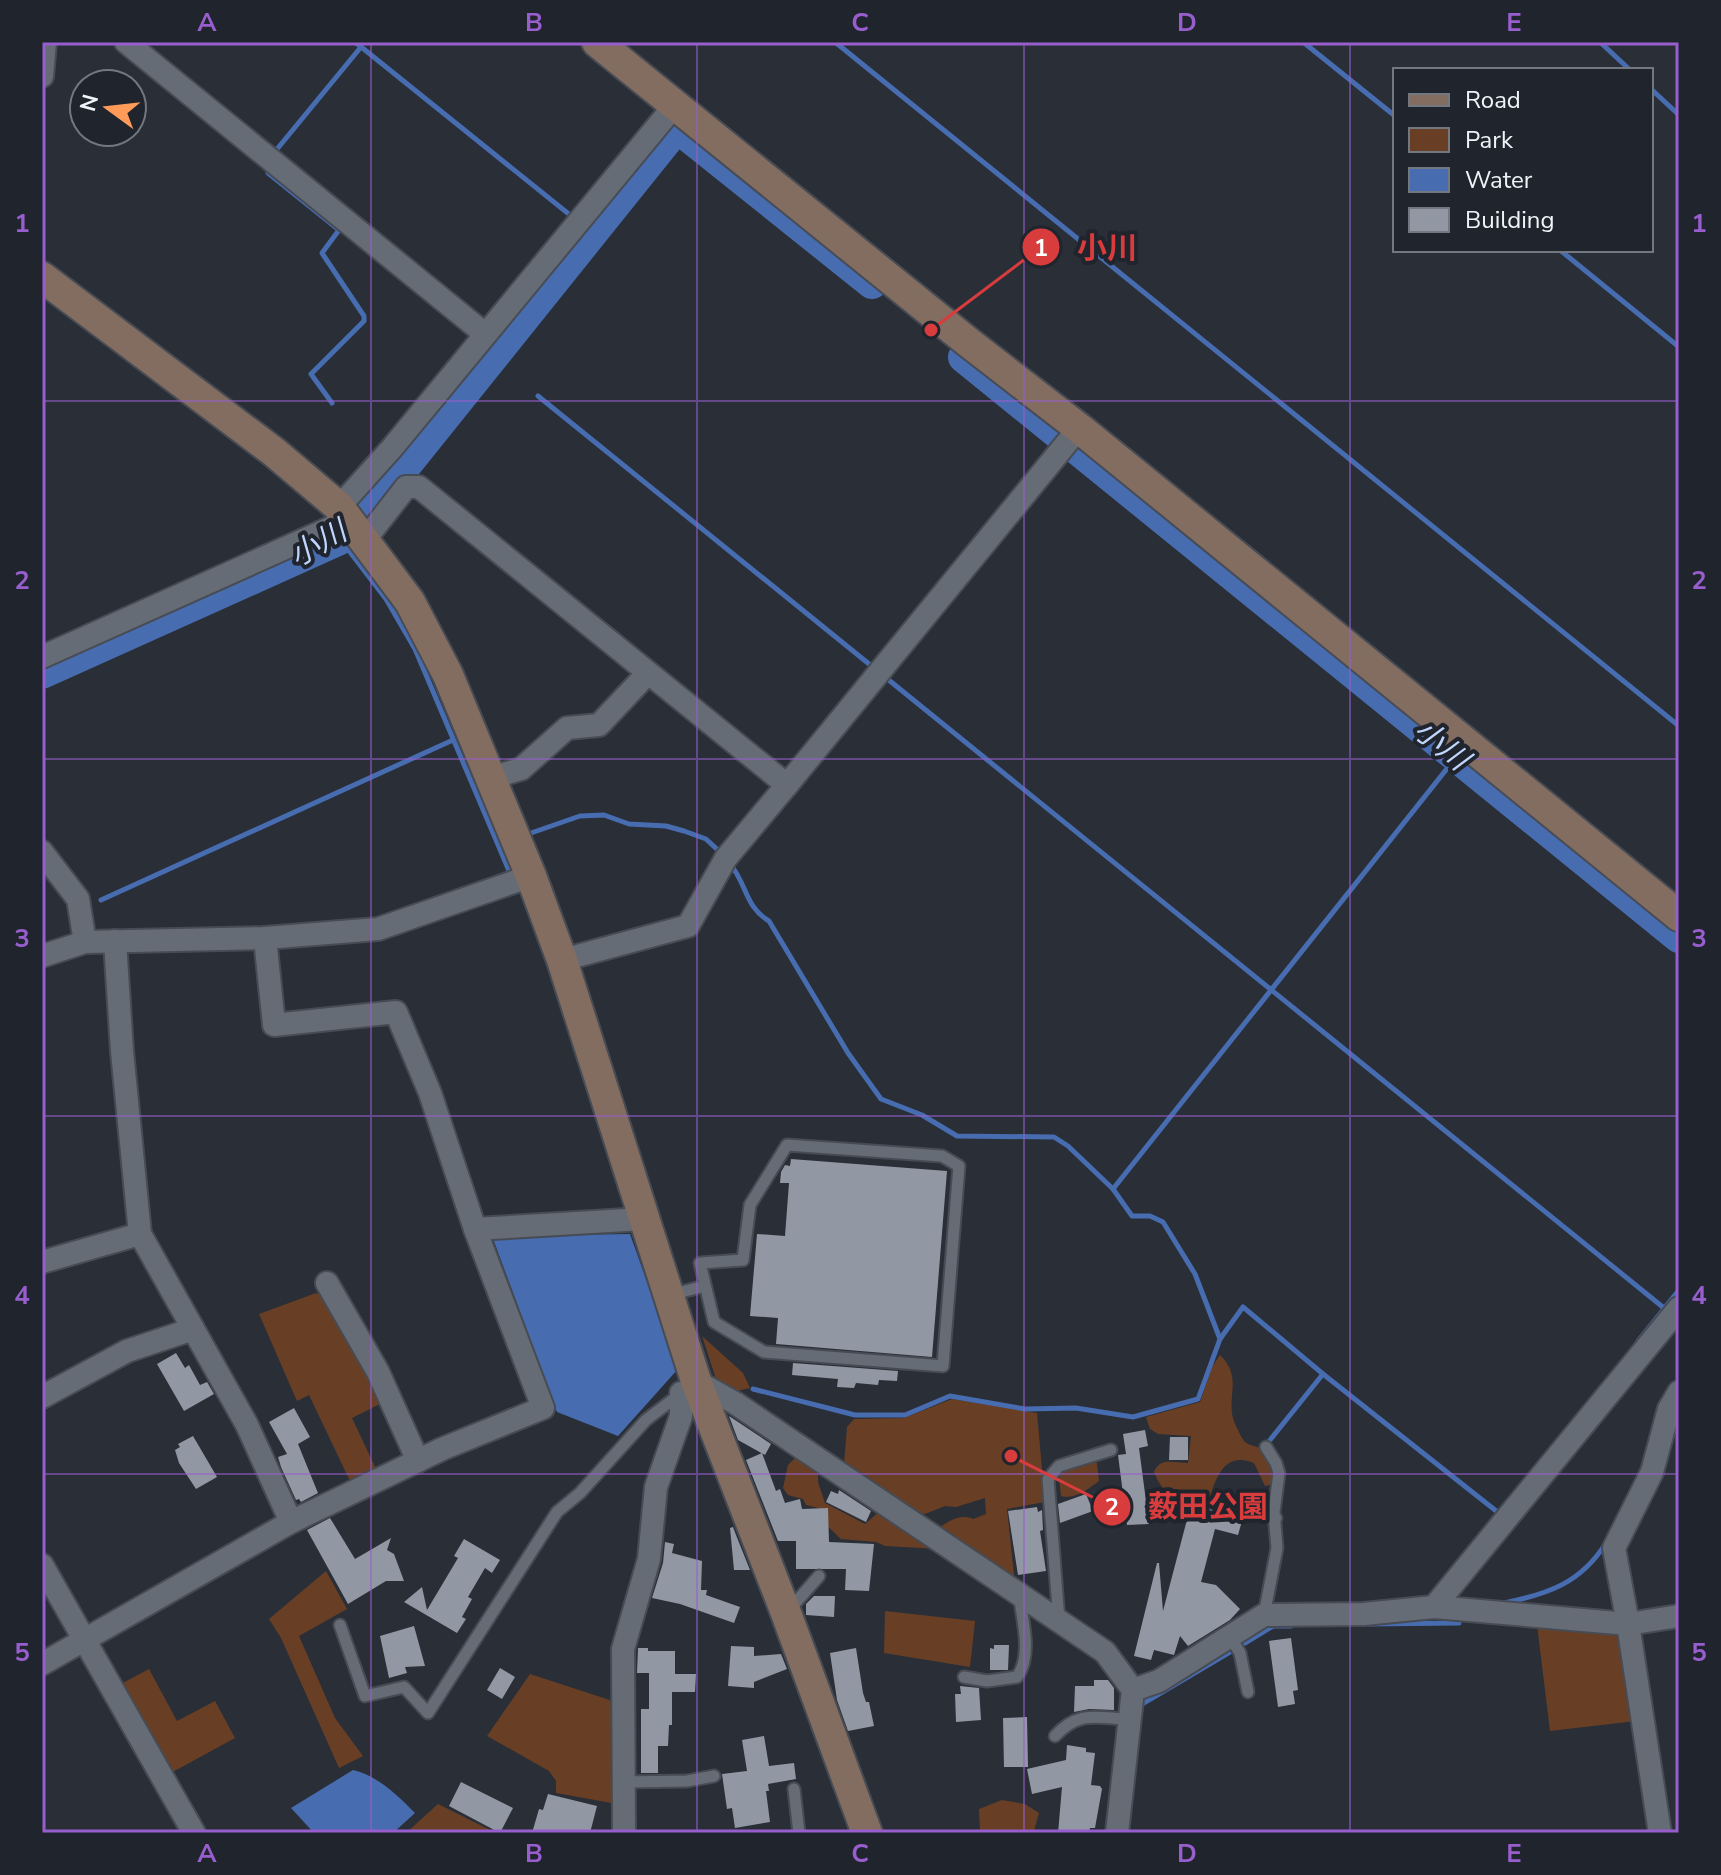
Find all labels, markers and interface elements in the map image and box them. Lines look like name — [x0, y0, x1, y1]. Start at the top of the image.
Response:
text: A — [197, 5, 217, 40]
text: B — [525, 5, 543, 40]
text: C — [851, 5, 869, 40]
text: D — [1177, 5, 1197, 40]
text: E — [1506, 5, 1522, 40]
north arrow — [68, 68, 148, 148]
legend — [1393, 68, 1653, 252]
text: Road — [1465, 84, 1521, 116]
text: N — [73, 91, 106, 115]
text: Park — [1465, 124, 1514, 156]
text: Water — [1465, 164, 1533, 196]
text: Building — [1465, 204, 1555, 236]
text: 1 — [14, 206, 30, 241]
text: 1 — [1691, 206, 1707, 241]
callout: 小川 — [1021, 220, 1153, 274]
text: 小川 — [1077, 228, 1137, 269]
text: 1 — [1034, 232, 1048, 264]
water label: 小川 — [282, 510, 357, 577]
text: 2 — [14, 563, 30, 598]
text: 2 — [1691, 563, 1707, 598]
water label: 小川 — [1405, 710, 1480, 782]
text: 3 — [14, 921, 30, 956]
text: 3 — [1691, 921, 1707, 956]
text: 4 — [14, 1278, 30, 1313]
text: 4 — [1691, 1278, 1707, 1313]
callout: 薮田公園 — [1092, 1480, 1284, 1534]
text: 薮田公園 — [1148, 1487, 1268, 1528]
text: 2 — [1105, 1491, 1119, 1523]
text: 5 — [14, 1635, 30, 1670]
text: 5 — [1691, 1635, 1707, 1670]
text: A — [197, 1836, 217, 1871]
text: B — [525, 1836, 543, 1871]
text: C — [851, 1836, 869, 1871]
text: D — [1177, 1836, 1197, 1871]
text: E — [1506, 1836, 1522, 1871]

